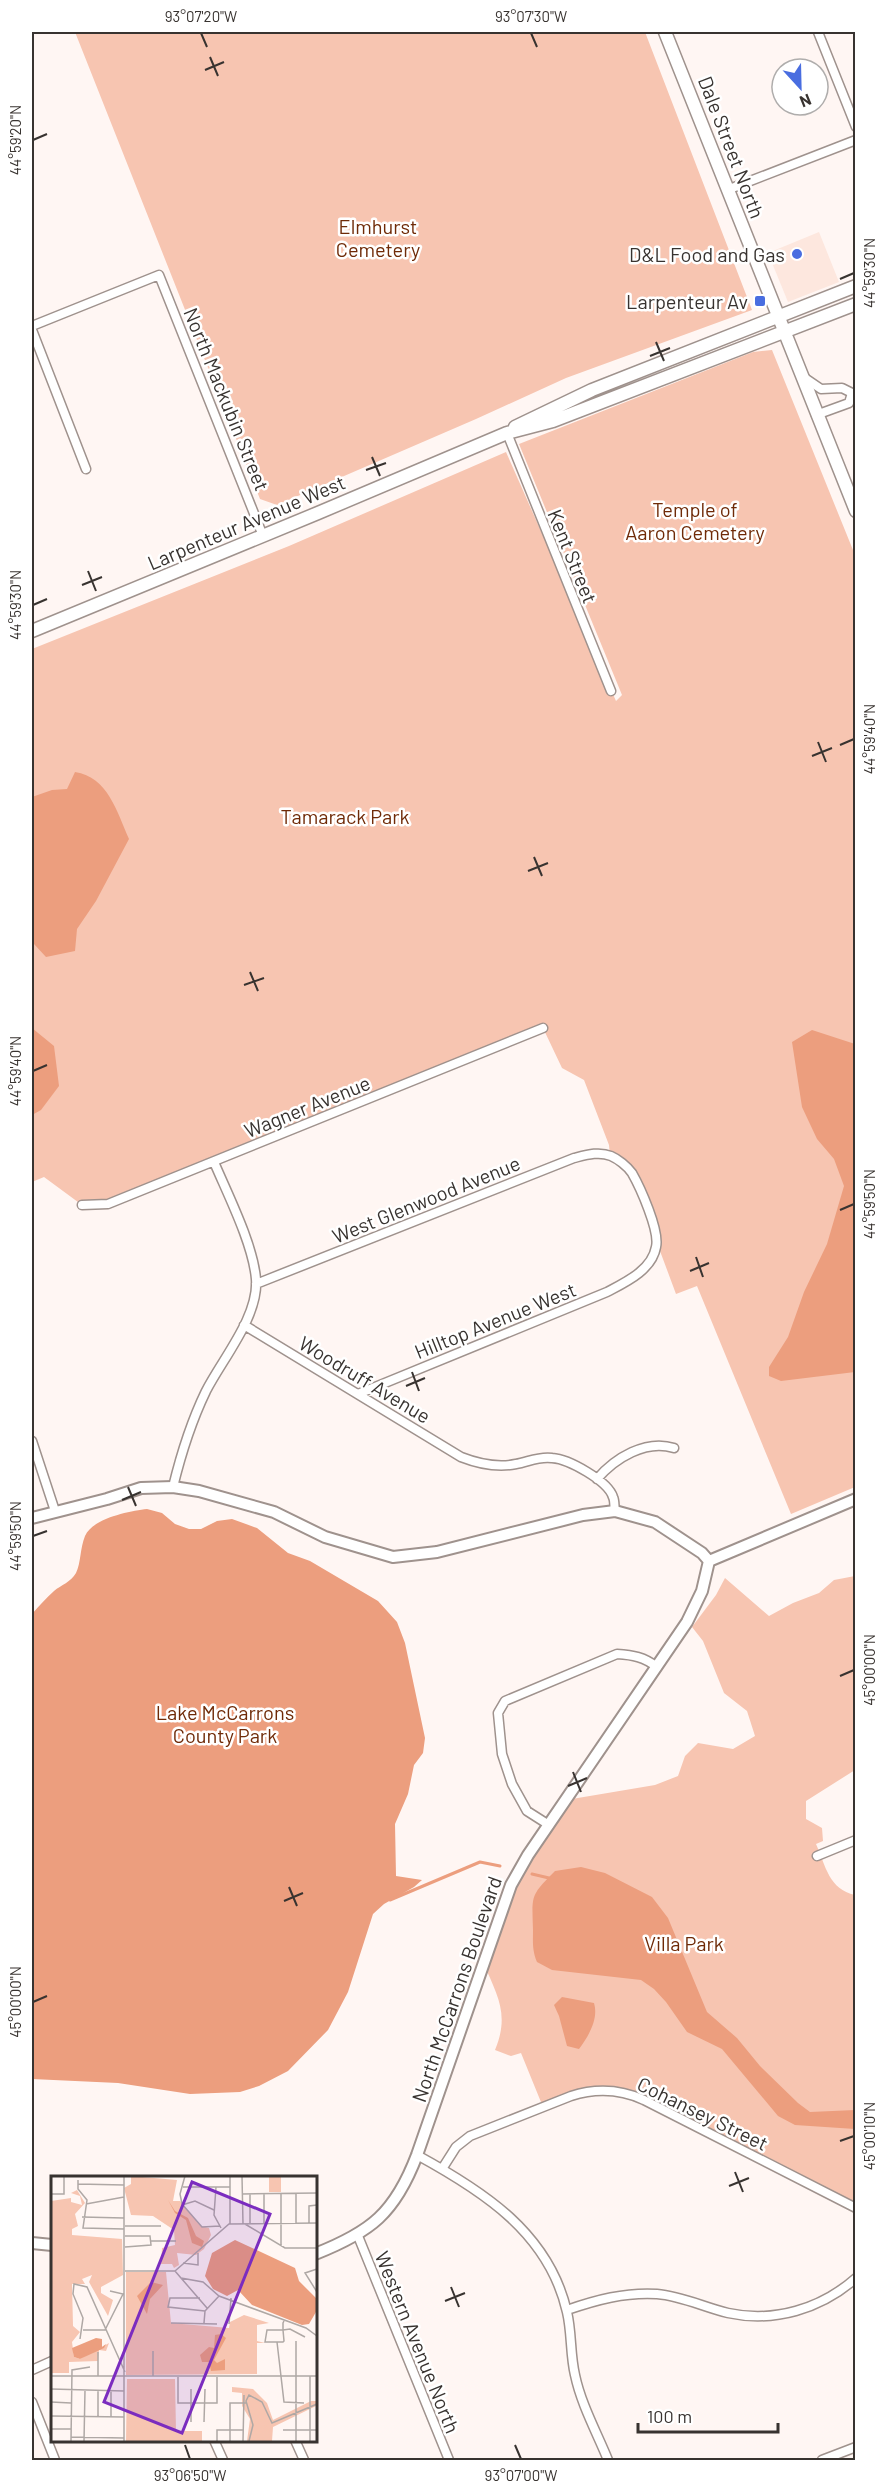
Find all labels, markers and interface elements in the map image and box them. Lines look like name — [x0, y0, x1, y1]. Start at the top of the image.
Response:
text: 93°07'20"W — [165, 7, 237, 25]
text: 93°07'30"W — [495, 7, 567, 25]
north arrow — [770, 57, 830, 117]
street label: Dale Street North — [694, 73, 770, 221]
text: N — [797, 91, 814, 112]
text: 44°59'20"N — [6, 105, 24, 175]
park label: Elmhurst Cemetery — [336, 214, 420, 261]
text: 44°59'30"N — [860, 238, 878, 308]
place label: D&L Food and Gas — [629, 242, 785, 266]
marker: D&L Food and Gas — [790, 247, 804, 261]
place label: Larpenteur Av — [626, 289, 748, 313]
marker: Larpenteur Av — [753, 294, 767, 308]
street label: North Mackubin Street — [179, 304, 275, 494]
street label: Larpenteur Avenue West — [144, 469, 348, 575]
park label: Temple of Aaron Cemetery — [625, 497, 765, 544]
street label: Kent Street — [543, 505, 603, 607]
text: 44°59'30"N — [6, 570, 24, 640]
text: 44°59'40"N — [860, 704, 878, 774]
park label: Tamarack Park — [280, 804, 410, 828]
text: 44°59'40"N — [6, 1036, 24, 1106]
street label: Wagner Avenue — [241, 1070, 373, 1142]
street label: West Glenwood Avenue — [329, 1150, 523, 1248]
text: 44°59'50"N — [860, 1169, 878, 1239]
street label: Hilltop Avenue West — [411, 1277, 579, 1363]
street label: Woodruff Avenue — [295, 1330, 435, 1428]
text: 44°59'50"N — [6, 1501, 24, 1571]
text: 45°00'00"N — [860, 1634, 878, 1706]
park label: Lake McCarrons County Park — [156, 1700, 294, 1747]
street label: North McCarrons Boulevard — [406, 1873, 506, 2105]
park label: Villa Park — [644, 1931, 724, 1955]
text: 45°00'00"N — [6, 1966, 24, 2038]
street label: Cohansey Street — [634, 2071, 772, 2155]
text: 45°00'10"N — [860, 2102, 878, 2170]
inset map — [51, 2176, 316, 2441]
street label: Western Avenue North — [371, 2248, 465, 2436]
scale bar — [638, 2396, 778, 2434]
text: 100 m — [647, 2405, 692, 2427]
text: 93°06'50"W — [154, 2466, 226, 2484]
text: 93°07'00"W — [485, 2466, 557, 2484]

